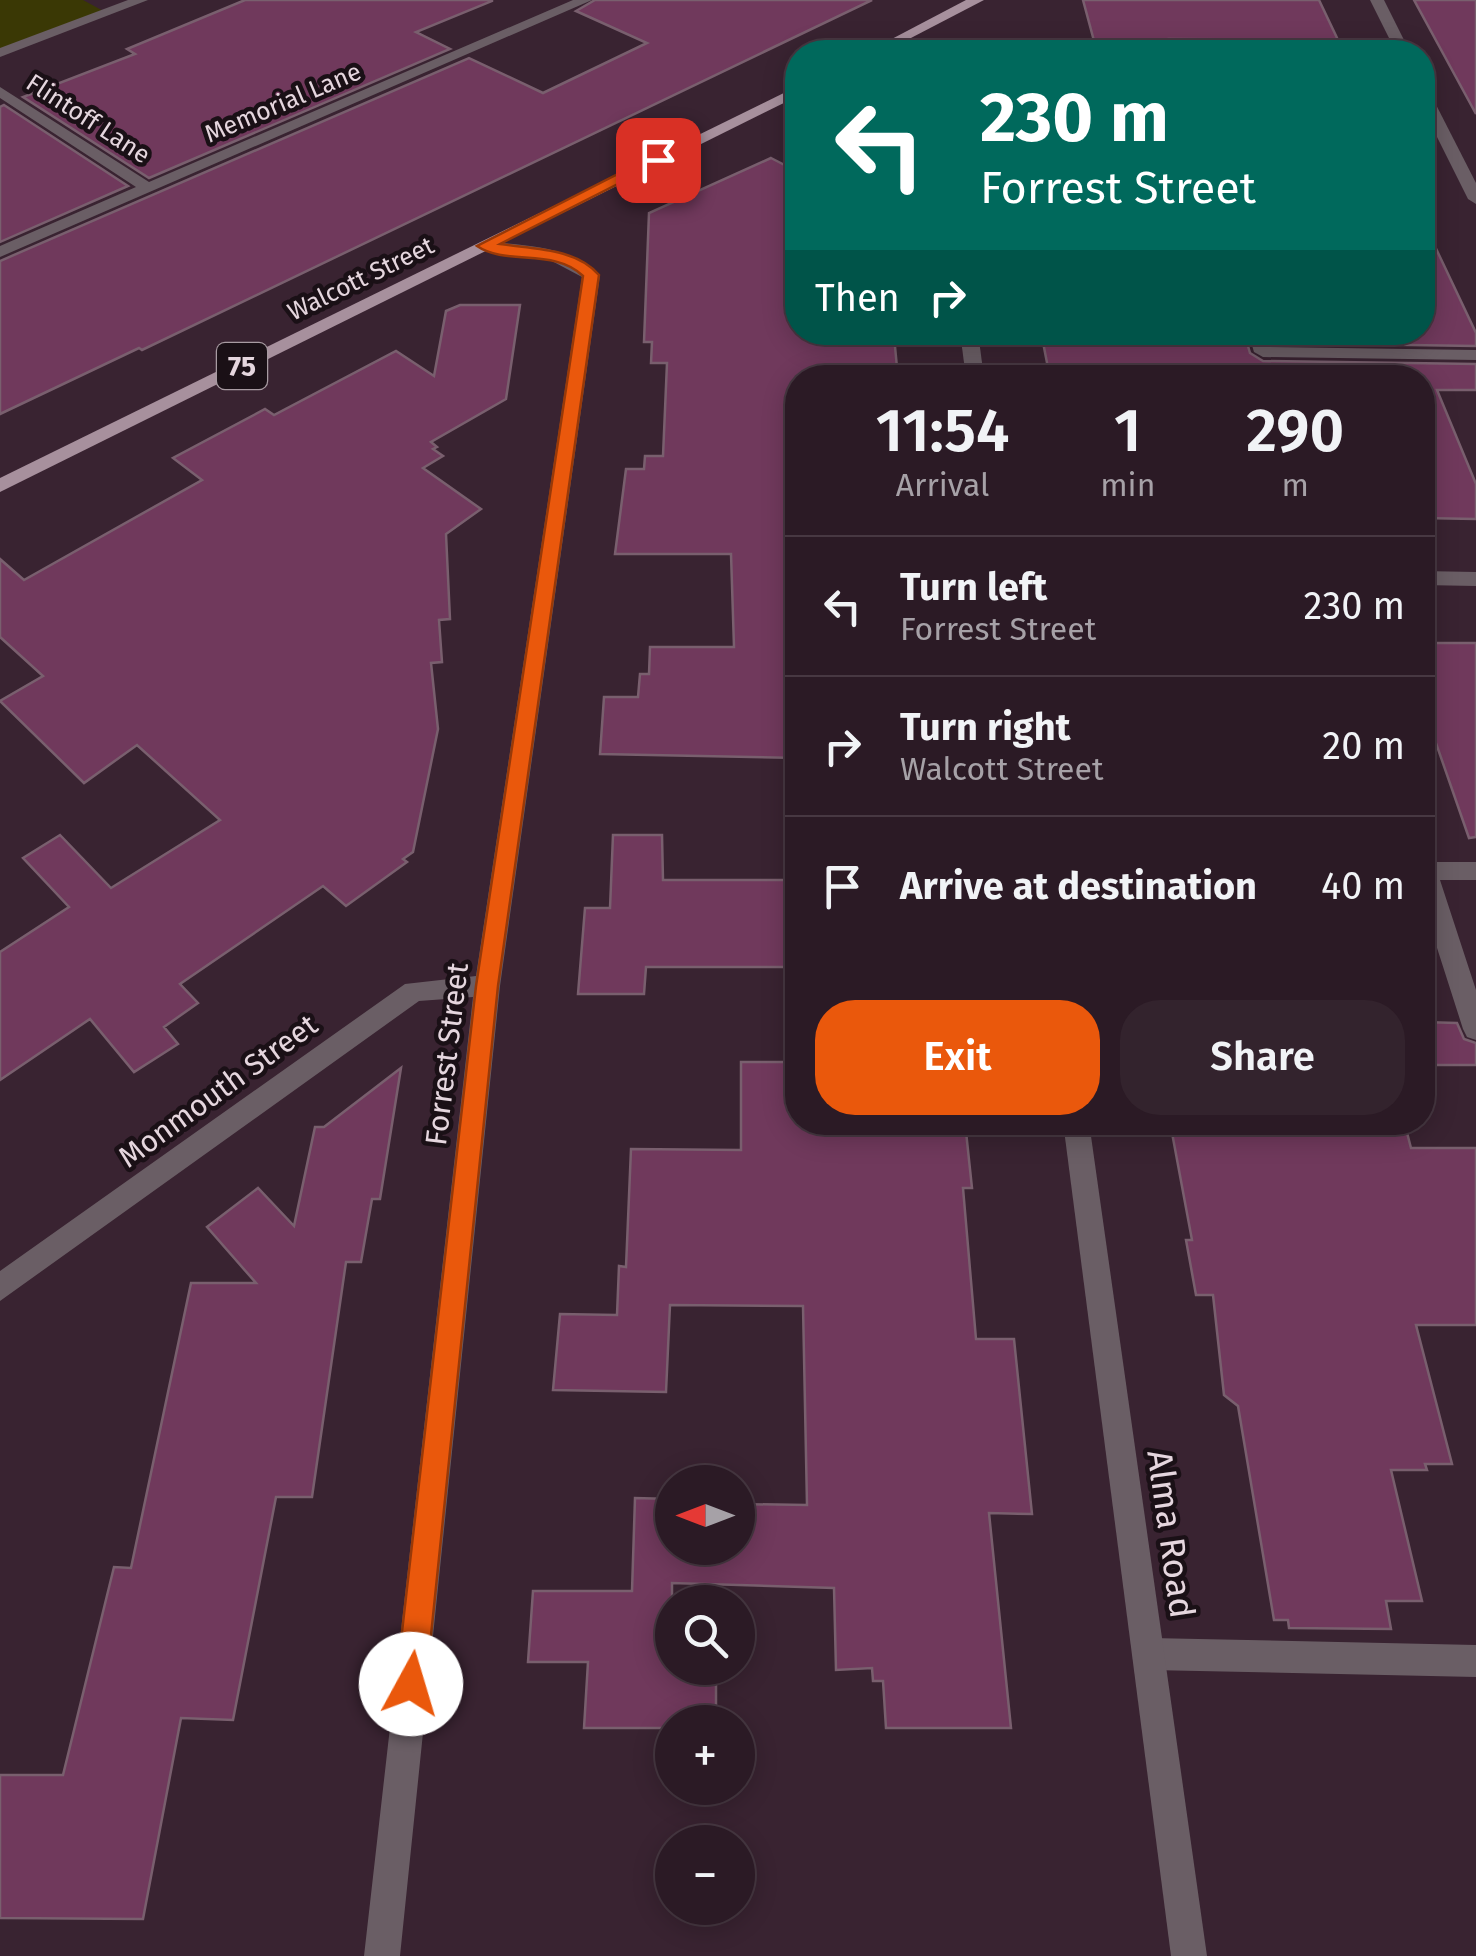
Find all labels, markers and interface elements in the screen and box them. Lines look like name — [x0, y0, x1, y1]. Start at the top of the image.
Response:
street label: Memorial Lane — [200, 57, 366, 149]
street label: Flintoff Lane — [20, 68, 156, 170]
text: 230 m — [980, 76, 1169, 160]
icon: left — [815, 80, 945, 210]
pin — [616, 118, 701, 203]
icon: arrive — [631, 133, 686, 188]
text: Forrest Street — [980, 161, 1256, 215]
street label: Walcott Street — [283, 230, 440, 327]
icon: right — [920, 270, 975, 325]
text: Then — [815, 275, 900, 321]
road number: 75 — [217, 343, 267, 389]
text: 11:54 — [876, 395, 1009, 467]
text: 1 — [1114, 395, 1141, 467]
text: 290 — [1246, 395, 1344, 467]
text: Arrival — [896, 466, 989, 504]
text: min — [1100, 466, 1155, 504]
text: m — [1281, 466, 1309, 504]
text: Turn left — [900, 564, 1047, 610]
icon: left — [815, 579, 870, 634]
text: 230 m — [1304, 583, 1405, 629]
text: Forrest Street — [900, 610, 1096, 648]
text: Turn right — [900, 704, 1070, 750]
icon: right — [815, 719, 870, 774]
text: 20 m — [1322, 723, 1405, 769]
text: Walcott Street — [900, 750, 1104, 788]
icon: arrive — [815, 859, 870, 914]
text: Arrive at destination — [900, 863, 1257, 909]
text: 40 m — [1321, 863, 1405, 909]
street label: Forrest Street — [418, 960, 476, 1148]
button: Exit — [815, 1000, 1100, 1115]
button: Share — [1120, 1000, 1405, 1115]
street label: Monmouth Street — [112, 1007, 325, 1175]
street label: Alma Road — [1138, 1447, 1204, 1621]
north arrow — [655, 1465, 755, 1565]
map controls — [655, 1465, 755, 1925]
button: search — [655, 1585, 755, 1685]
position arrow — [359, 1632, 463, 1736]
button: + — [655, 1705, 755, 1805]
button: − — [655, 1825, 755, 1925]

